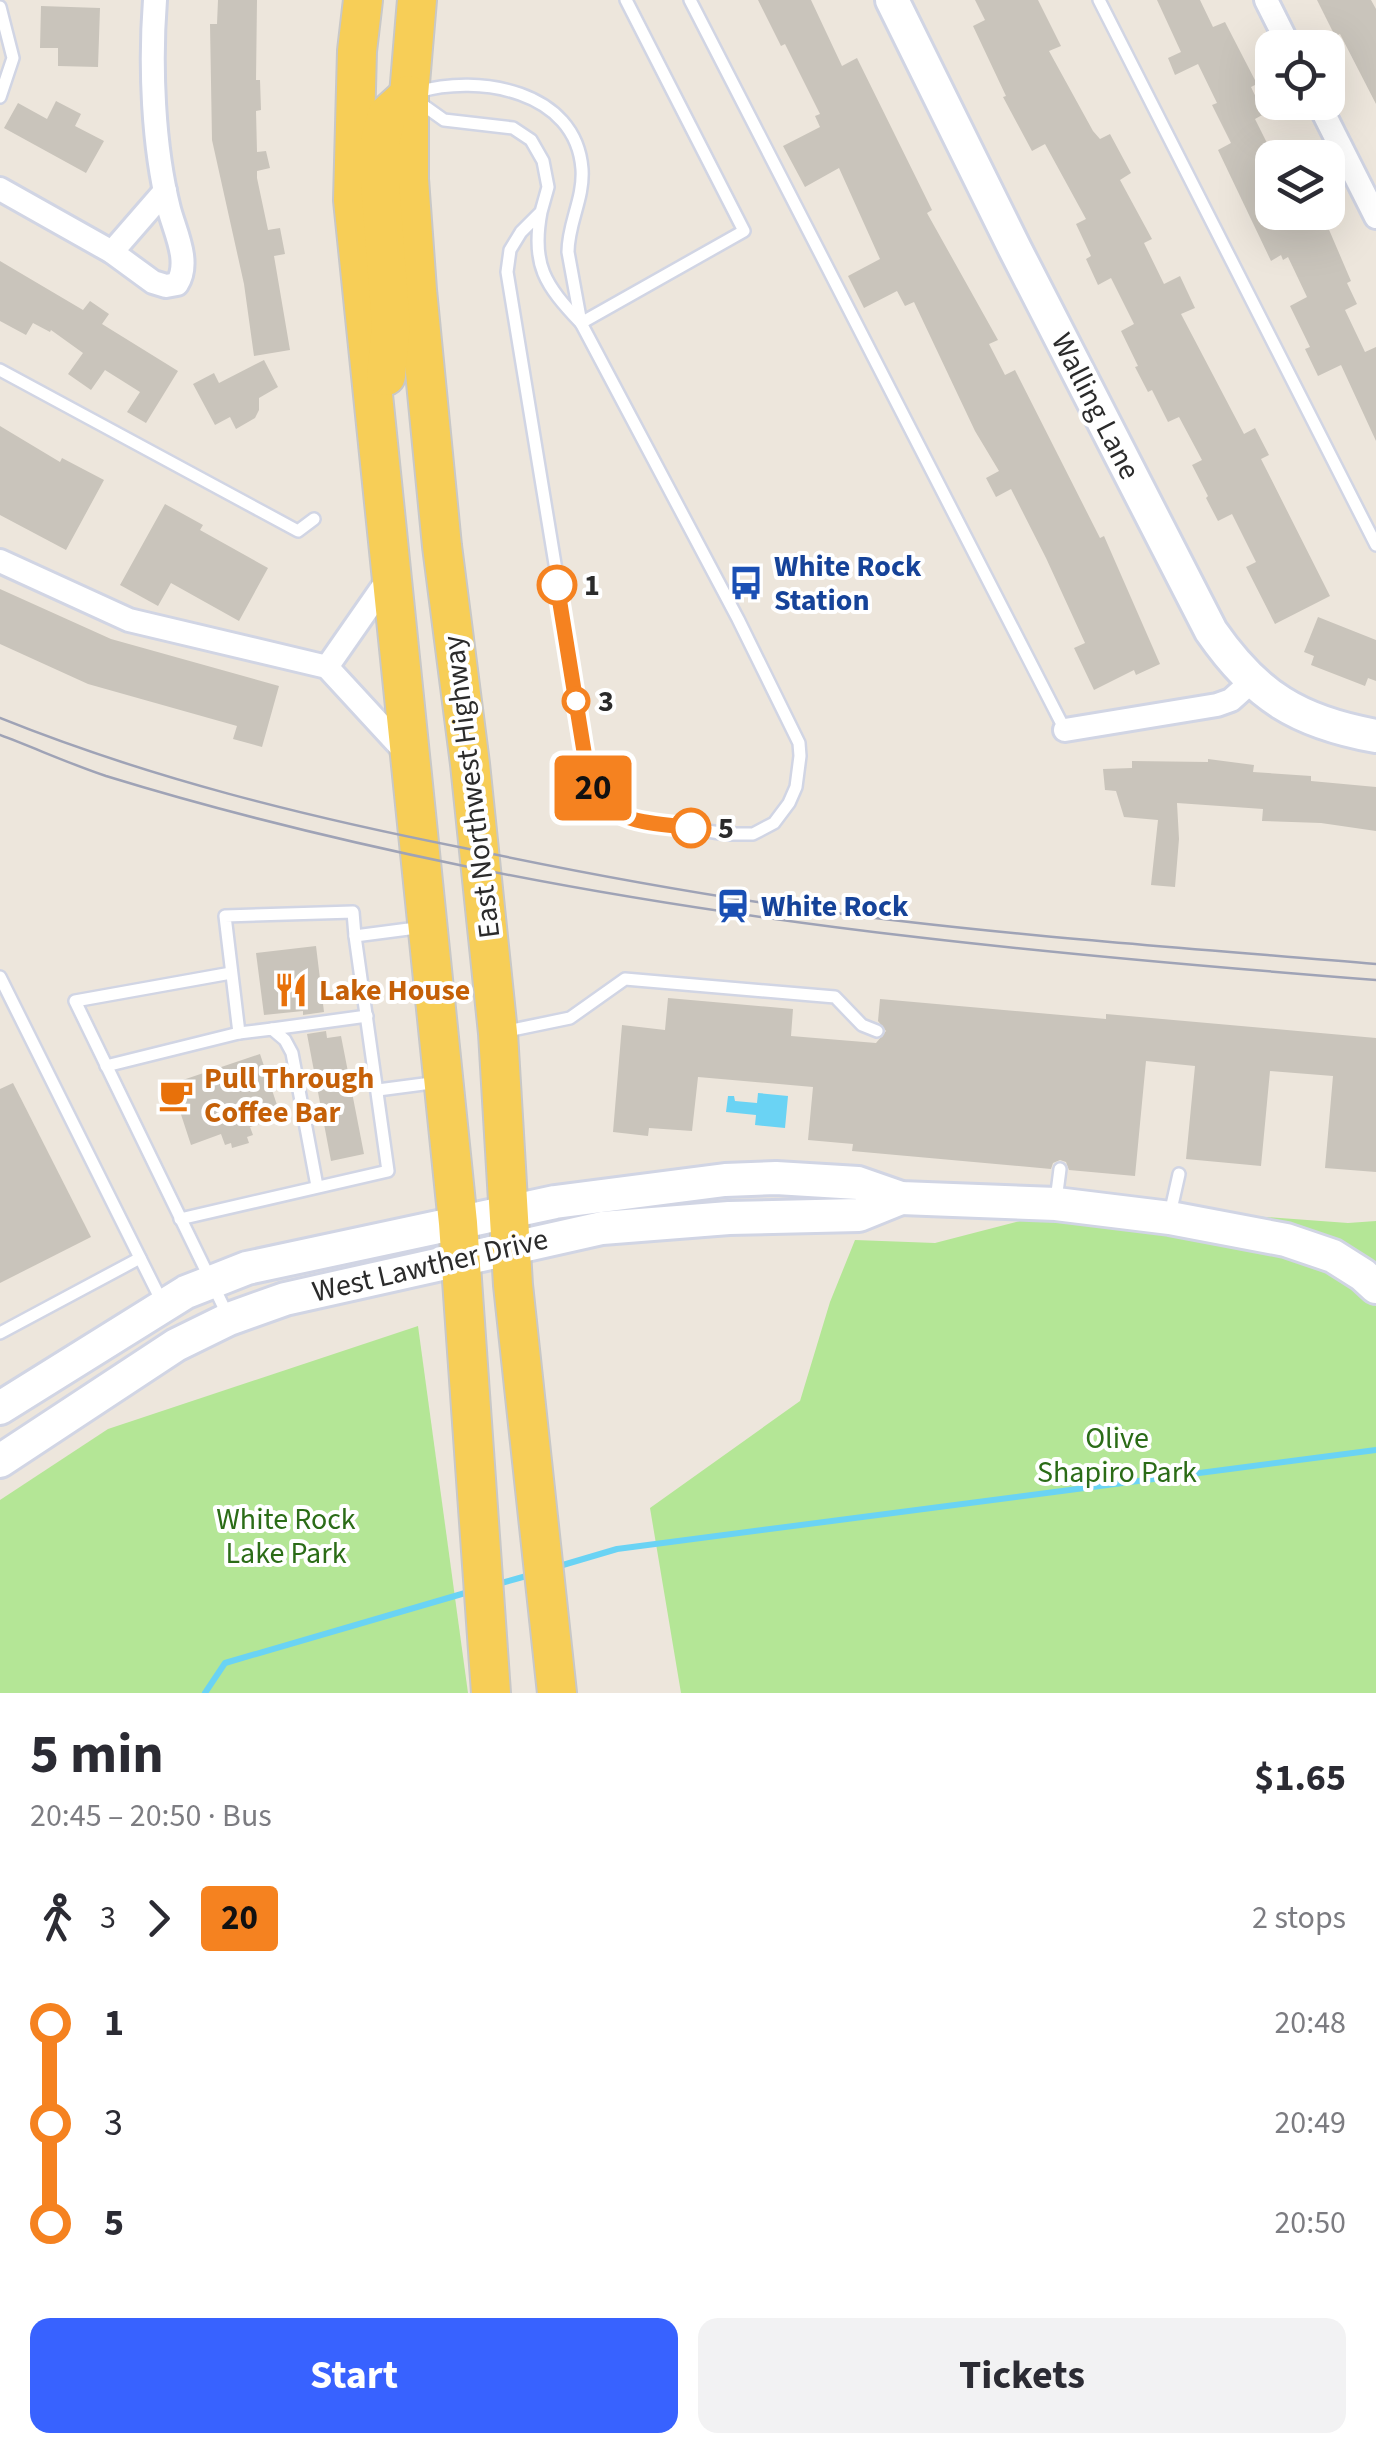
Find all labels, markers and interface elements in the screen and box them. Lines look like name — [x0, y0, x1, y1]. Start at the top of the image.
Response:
map controls — [1255, 30, 1345, 230]
button: locate — [1255, 30, 1345, 120]
button: layers — [1255, 140, 1345, 230]
street label: Walling Lane — [1040, 325, 1151, 487]
place label: White Rock Station — [774, 545, 922, 622]
place label: 1 — [584, 564, 600, 607]
bus stop icon: White Rock Station — [727, 564, 765, 602]
marker: 1 — [538, 566, 576, 604]
street label: East Northwest Highway — [432, 633, 511, 941]
place label: 3 — [598, 680, 614, 723]
marker: 3 — [563, 688, 589, 714]
line badge: 20 — [548, 756, 638, 820]
text: 20 — [575, 763, 611, 813]
place label: 5 — [718, 807, 734, 850]
marker: 5 — [672, 809, 710, 847]
place label: White Rock — [761, 885, 909, 928]
station icon: White Rock — [714, 887, 752, 925]
place label: Lake House — [319, 969, 470, 1012]
restaurant icon: Lake House — [272, 971, 310, 1009]
place label: Pull Through Coffee Bar — [204, 1057, 374, 1134]
cafe icon: Pull Through Coffee Bar — [157, 1076, 195, 1114]
street label: West Lawther Drive — [308, 1217, 552, 1313]
park label: Olive Shapiro Park — [1037, 1417, 1197, 1494]
park label: White Rock Lake Park — [216, 1498, 356, 1575]
text: 5 min — [30, 1716, 164, 1794]
text: $1.65 — [1254, 1751, 1346, 1805]
text: 20:45 – 20:50 · Bus — [30, 1793, 272, 1839]
icon: walk — [30, 1891, 85, 1946]
icon: forward — [131, 1891, 186, 1946]
text: 20 — [221, 1893, 258, 1943]
text: 3 — [100, 1895, 116, 1941]
text: 2 stops — [1252, 1895, 1346, 1941]
text: 1 — [104, 1996, 124, 2050]
text: 20:48 — [1274, 2000, 1346, 2046]
text: 3 — [104, 2096, 123, 2150]
text: 20:49 — [1274, 2100, 1346, 2146]
text: 5 — [104, 2196, 124, 2250]
text: 20:50 — [1274, 2200, 1346, 2246]
button: Start — [30, 2318, 678, 2433]
button: Tickets — [698, 2318, 1346, 2433]

